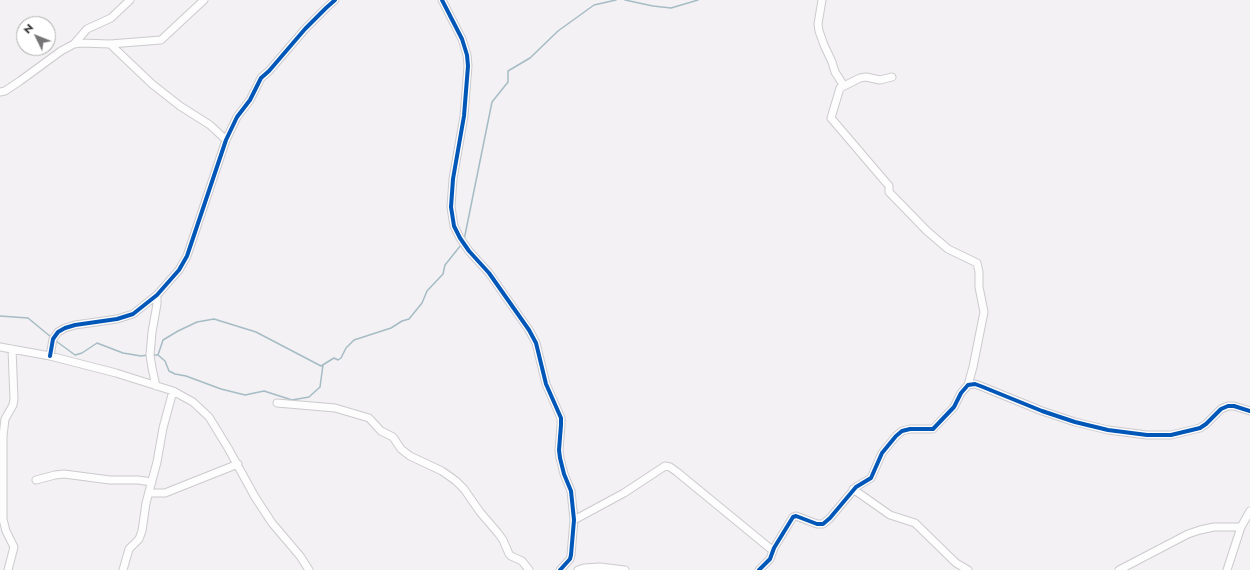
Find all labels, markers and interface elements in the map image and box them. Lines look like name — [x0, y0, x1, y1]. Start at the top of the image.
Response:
north arrow — [16, 16, 56, 56]
text: N — [19, 20, 37, 37]

